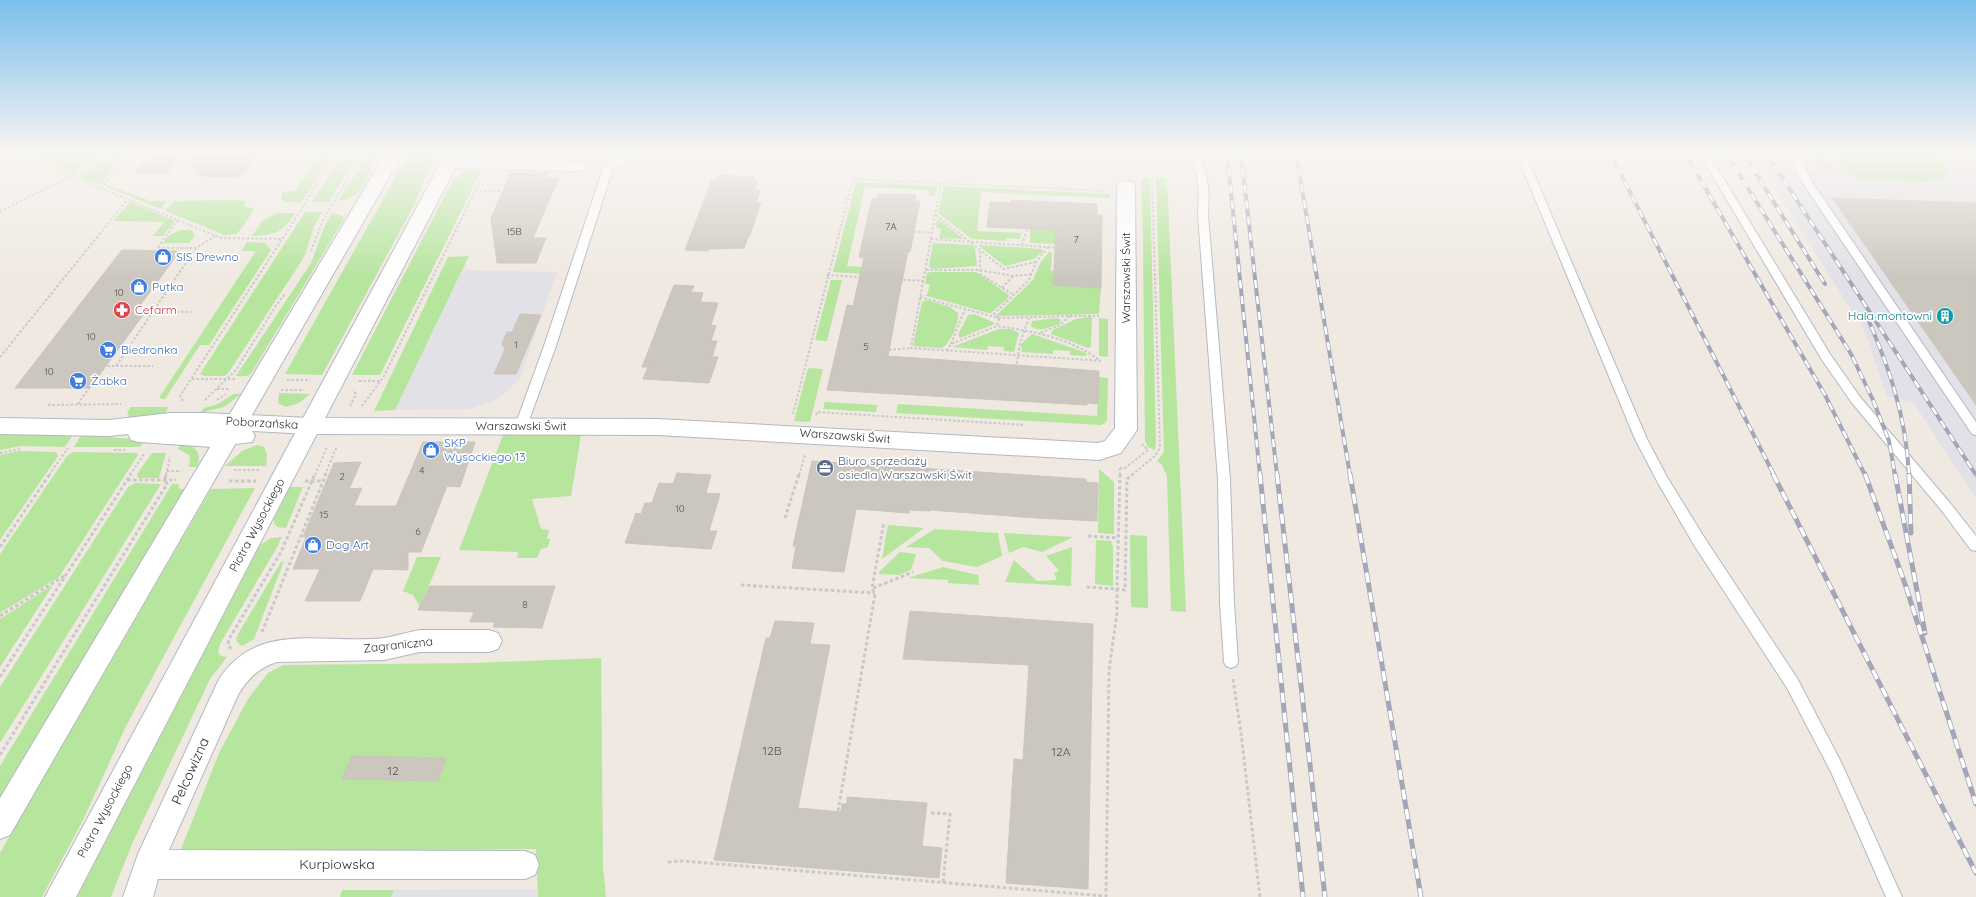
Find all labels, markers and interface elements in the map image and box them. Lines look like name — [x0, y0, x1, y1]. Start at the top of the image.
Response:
house number: 7A — [885, 220, 897, 233]
house number: 15B — [506, 225, 522, 238]
street label: Warszawski Świt — [1118, 232, 1133, 324]
house number: 7 — [1073, 233, 1079, 246]
shop icon: SIS Drewno — [153, 247, 173, 267]
place label: SIS Drewno — [176, 249, 239, 264]
shop icon: Putka — [129, 277, 149, 297]
place label: Putka — [152, 279, 184, 294]
house number: 10 — [114, 286, 124, 299]
pharmacy icon: Cefarm — [112, 300, 132, 320]
place label: Cefarm — [135, 302, 177, 317]
building icon: Hala montowni — [1935, 306, 1955, 326]
place label: Hala montowni — [1848, 308, 1932, 323]
house number: 10 — [86, 330, 96, 343]
house number: 1 — [514, 338, 518, 351]
supermarket icon: Biedronka — [98, 340, 118, 360]
house number: 5 — [863, 340, 869, 353]
place label: Biedronka — [121, 342, 178, 357]
house number: 10 — [44, 365, 54, 378]
supermarket icon: Żabka — [68, 371, 88, 391]
place label: Żabka — [91, 373, 127, 388]
street label: Poborzańska — [225, 413, 299, 432]
street label: Warszawski Świt — [475, 418, 567, 433]
street label: Warszawski Świt — [799, 425, 891, 446]
place label: SKP Wysockiego 13 — [444, 435, 526, 464]
shop icon: SKP Wysockiego 13 — [421, 440, 441, 460]
place label: Biuro sprzedaży osiedla Warszawski Świt — [838, 453, 972, 482]
office icon: Biuro sprzedaży osiedla Warszawski Świt — [815, 458, 835, 478]
house number: 4 — [419, 464, 425, 477]
house number: 2 — [339, 470, 345, 483]
street label: Piotra Wysockiego — [226, 475, 288, 574]
house number: 10 — [675, 502, 685, 515]
house number: 15 — [319, 508, 329, 521]
house number: 6 — [415, 525, 421, 538]
shop icon: Dog Art — [303, 535, 323, 555]
place label: Dog Art — [326, 537, 369, 552]
house number: 8 — [522, 598, 528, 611]
street label: Zagraniczna — [362, 633, 434, 656]
street label: Pelcowizna — [167, 735, 213, 807]
house number: 12B — [763, 743, 782, 758]
house number: 12A — [1052, 744, 1071, 759]
street label: Piotra Wysockiego — [74, 761, 136, 860]
house number: 12 — [387, 763, 399, 778]
street label: Kurpiowska — [299, 855, 375, 873]

